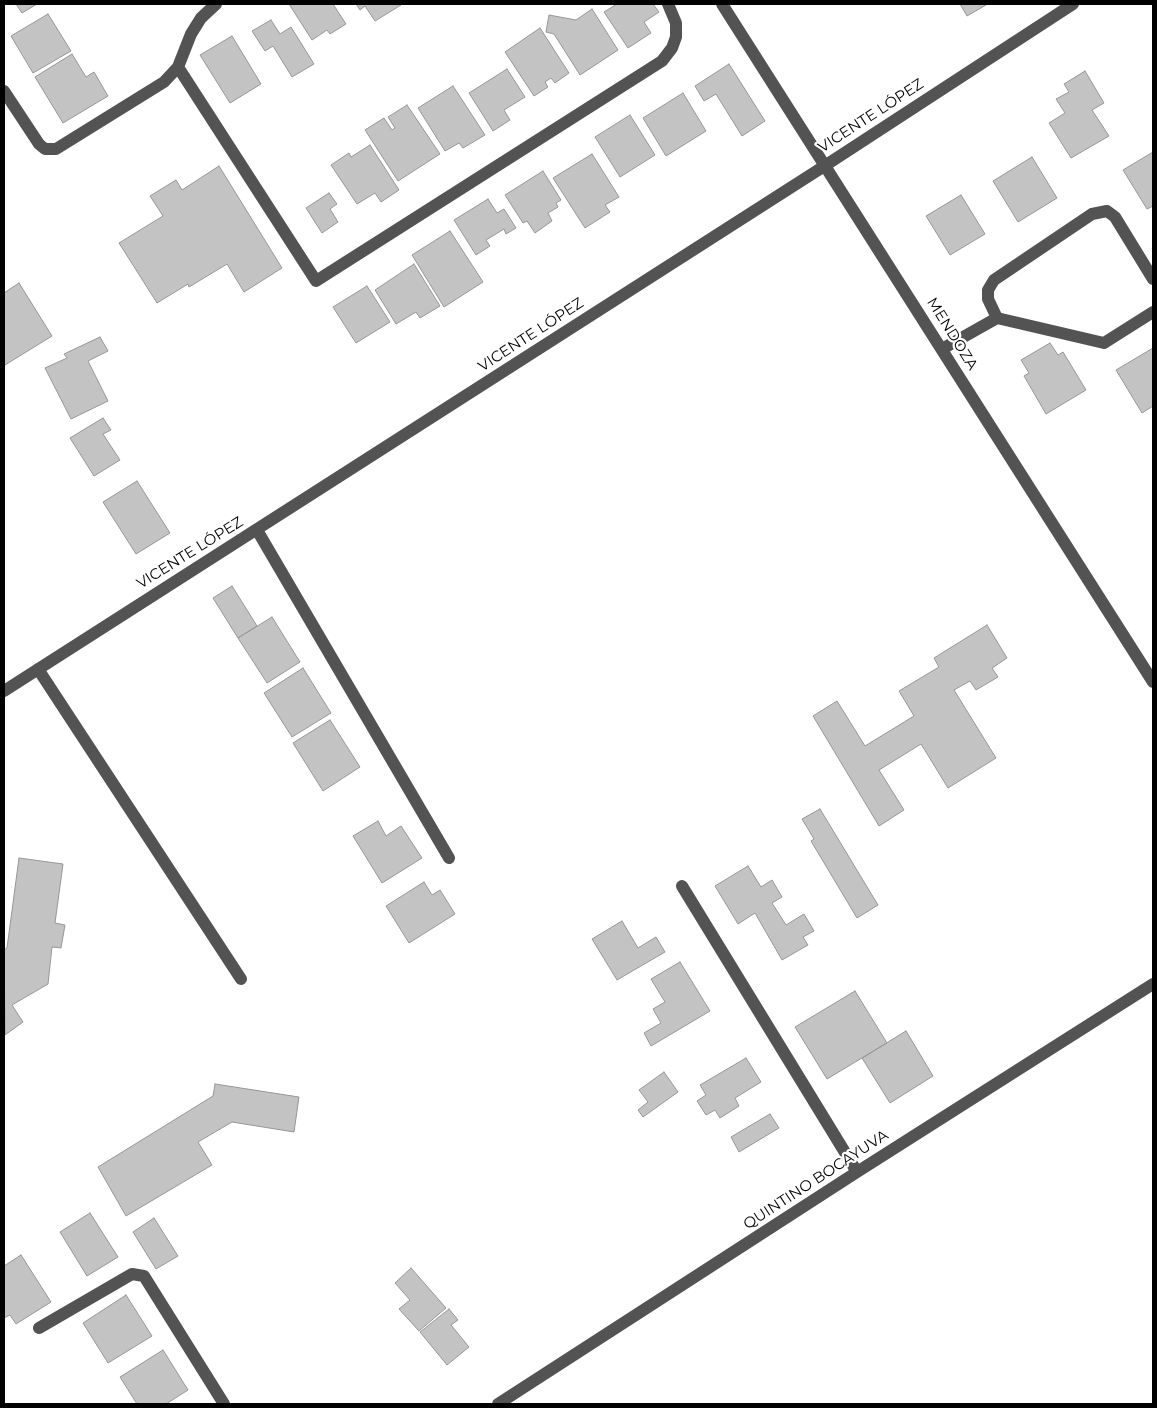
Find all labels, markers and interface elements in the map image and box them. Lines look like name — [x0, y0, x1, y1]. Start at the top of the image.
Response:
street label: VICENTE LÓPEZ — [815, 75, 927, 157]
street label: VICENTE LÓPEZ — [475, 294, 587, 376]
street label: MENDOZA — [923, 294, 981, 374]
street label: VICENTE LÓPEZ — [134, 513, 246, 593]
street label: QUINTINO BOCAYUVA — [740, 1126, 892, 1234]

